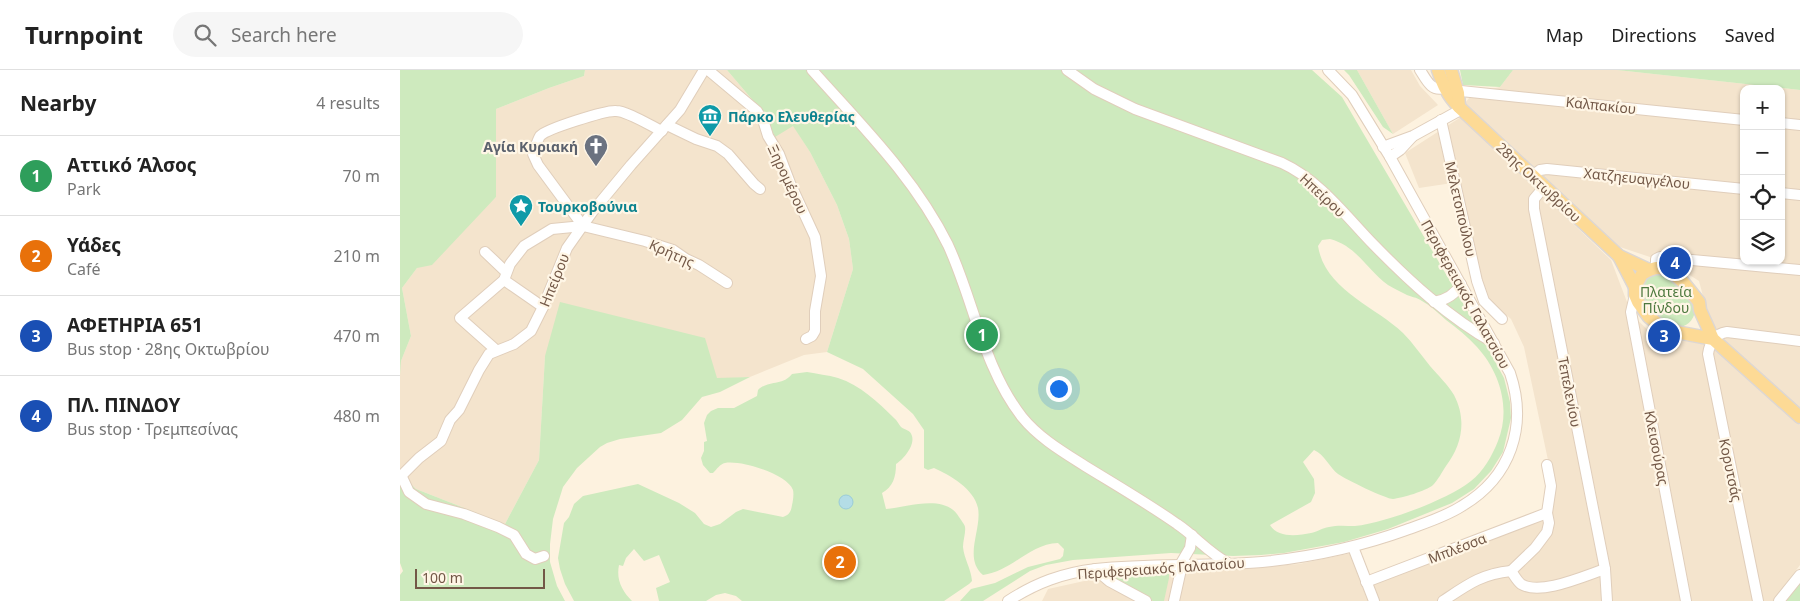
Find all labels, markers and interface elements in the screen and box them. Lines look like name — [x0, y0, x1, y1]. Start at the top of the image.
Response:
search box — [173, 12, 523, 57]
text: Turnpoint — [25, 18, 143, 51]
icon: search — [191, 21, 219, 49]
text: Search here — [231, 22, 337, 48]
text: Map — [1546, 23, 1583, 47]
text: Directions — [1611, 23, 1697, 47]
text: Saved — [1725, 23, 1775, 47]
map controls — [1740, 85, 1785, 265]
button: + — [1740, 85, 1785, 130]
text: Nearby — [20, 89, 96, 117]
text: 4 results — [316, 92, 380, 114]
street label: Καλπακίου — [1565, 92, 1637, 118]
museum icon: Πάρκο Ελευθερίας — [697, 103, 723, 137]
place label: Πάρκο Ελευθερίας — [728, 107, 855, 126]
button: − — [1740, 130, 1785, 175]
church icon: Αγία Κυριακή — [583, 133, 609, 167]
place label: Αγία Κυριακή — [483, 137, 578, 156]
street label: 28ης Οκτωβρίου — [1493, 138, 1585, 226]
street label: Ξηρομέρου — [764, 141, 812, 217]
text: Αττικό Άλσος — [67, 152, 197, 178]
street label: Μελετοπούλου — [1441, 159, 1481, 259]
street label: Χατζηευαγγέλου — [1583, 163, 1691, 193]
text: 1 — [31, 165, 41, 187]
text: 70 m — [343, 165, 380, 187]
street label: Ηπείρου — [1296, 169, 1350, 221]
button: locate — [1740, 175, 1785, 220]
text: Park — [67, 178, 101, 200]
place icon: Τουρκοβούνια — [508, 193, 534, 227]
place label: Τουρκοβούνια — [538, 197, 637, 216]
street label: Περιφερειακός Γαλατσίου — [1417, 216, 1515, 372]
button: layers — [1740, 220, 1785, 265]
text: Υάδες — [67, 232, 121, 258]
street label: Κρήτης — [646, 235, 698, 271]
pin: 4 — [1659, 244, 1691, 282]
text: 2 — [31, 245, 41, 267]
text: 210 m — [333, 245, 380, 267]
street label: Ηπείρου — [535, 250, 573, 310]
text: Café — [67, 258, 101, 280]
park label: Πλατεία Πίνδου — [1640, 282, 1692, 317]
text: ΑΦΕΤΗΡΙΑ 651 — [67, 312, 203, 338]
pin: 1 — [966, 316, 998, 354]
pin: 3 — [1648, 317, 1680, 355]
text: 3 — [31, 325, 41, 347]
text: 470 m — [333, 325, 380, 347]
text: Bus stop · 28ης Οκτωβρίου — [67, 338, 270, 360]
street label: Τεπελενίου — [1554, 355, 1586, 429]
your location — [1046, 376, 1072, 402]
text: ΠΛ. ΠΙΝΔΟΥ — [67, 392, 180, 418]
text: 4 — [31, 405, 41, 427]
text: 480 m — [333, 405, 380, 427]
street label: Κλεισούρας — [1640, 409, 1674, 487]
text: Bus stop · Τρεμπεσίνας — [67, 418, 238, 440]
street label: Κορυτσάς — [1715, 437, 1747, 503]
street label: Μπλέσσα — [1425, 528, 1489, 568]
pin: 2 — [824, 543, 856, 581]
street label: Περιφερειακός Γαλατσίου — [1077, 553, 1245, 583]
scale bar — [415, 566, 545, 589]
text: 100 m — [422, 568, 463, 587]

